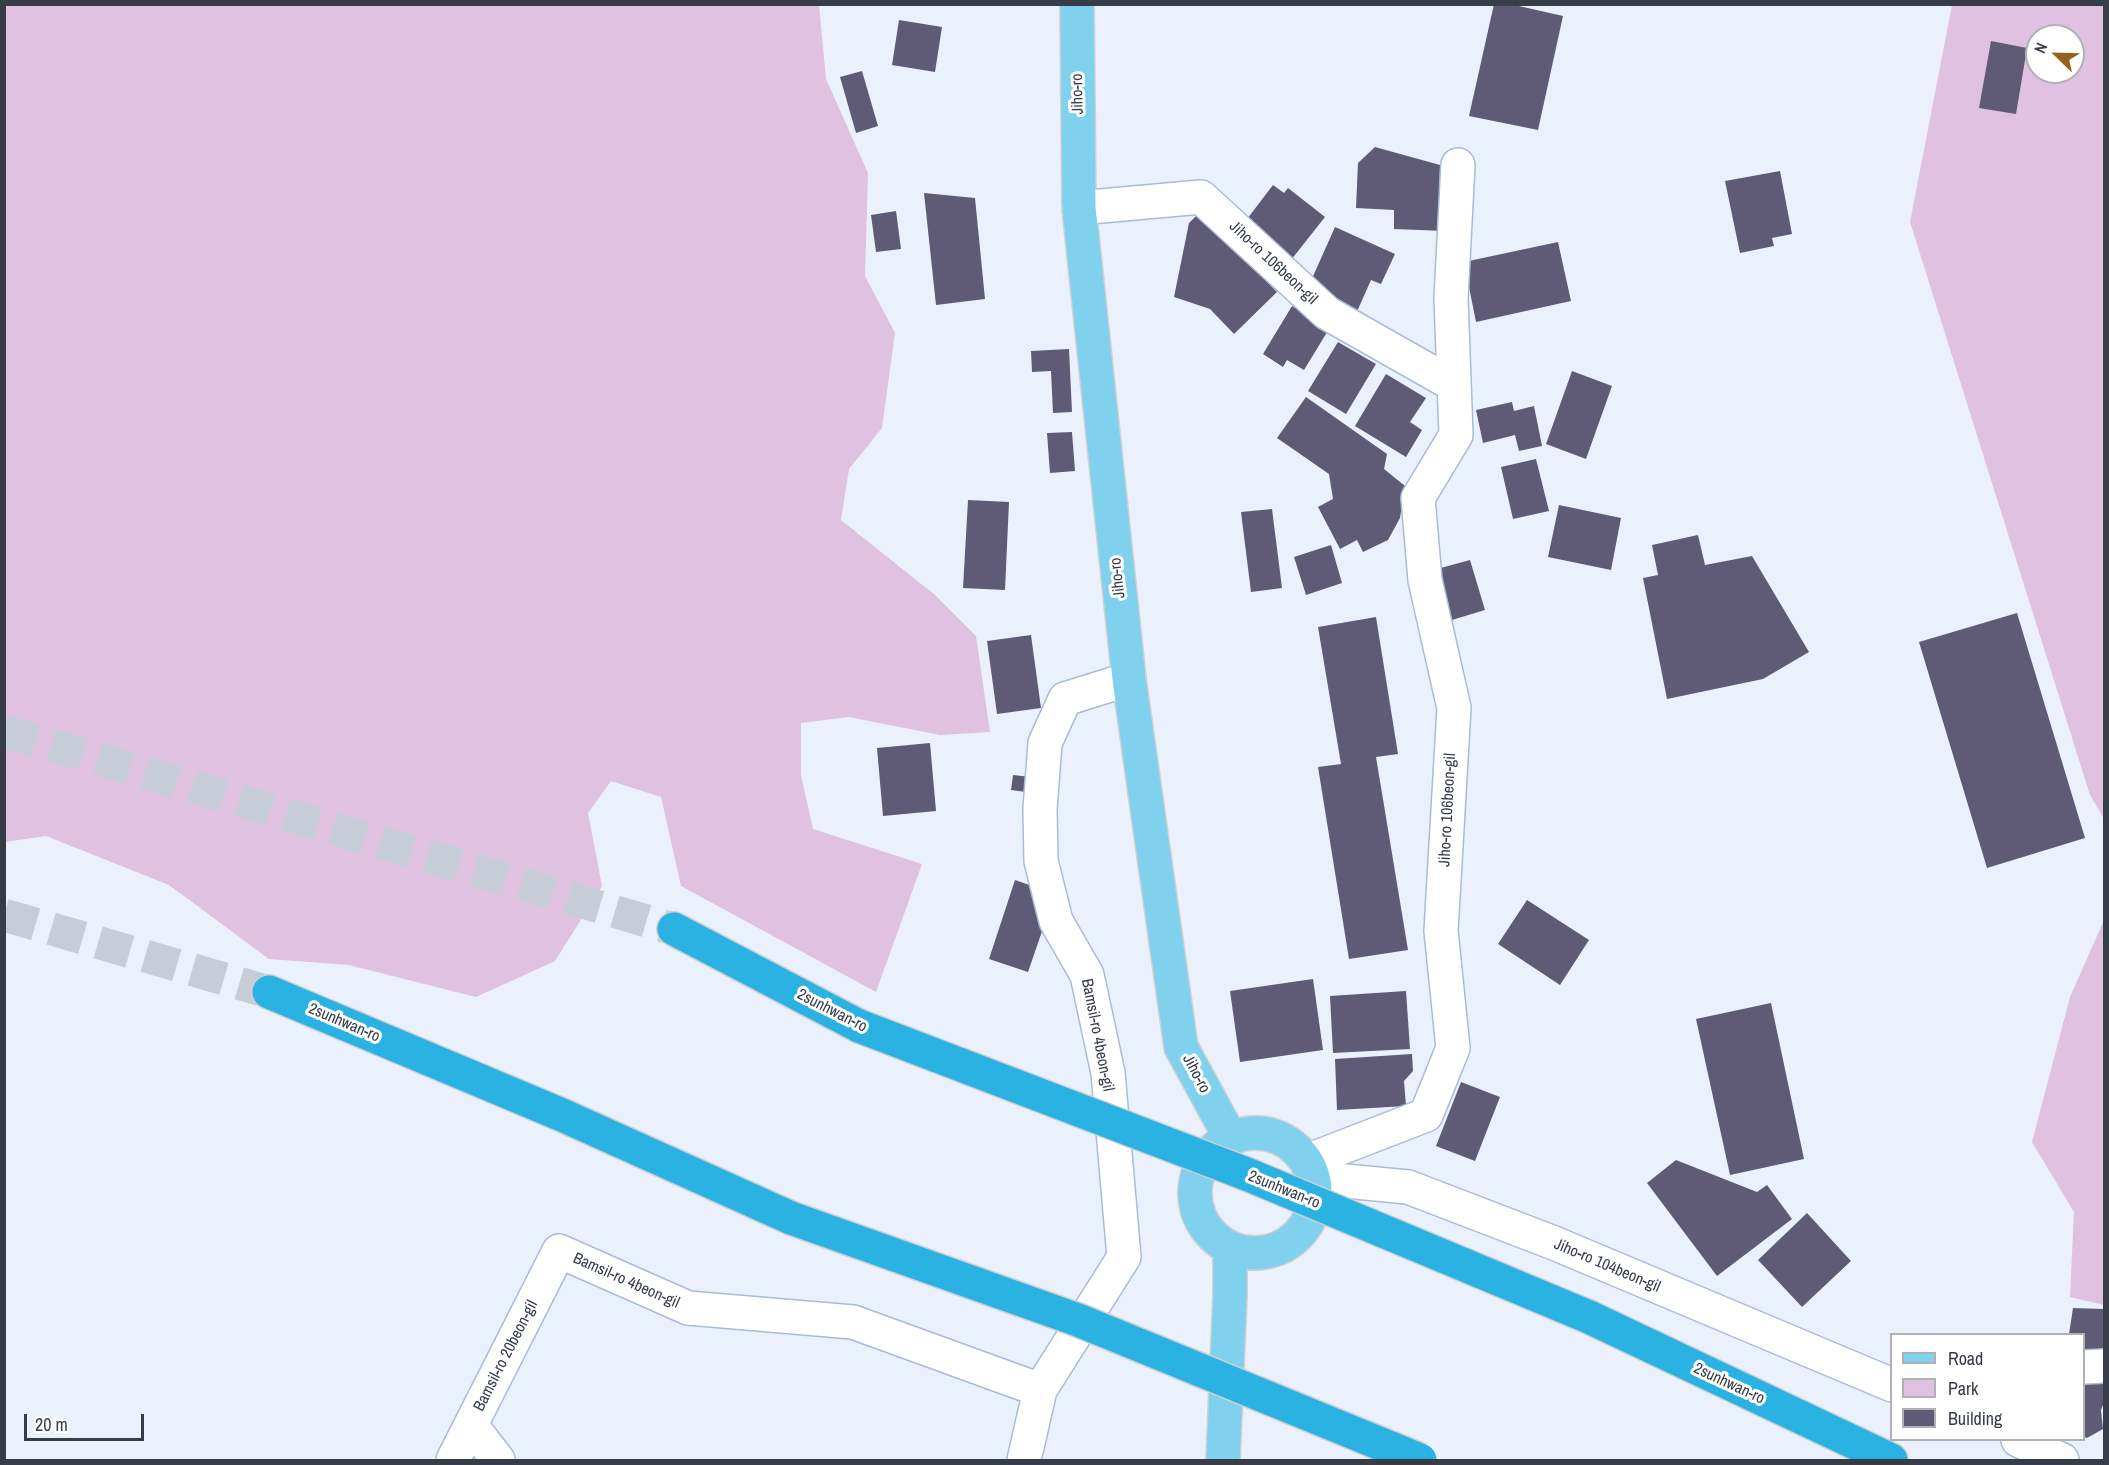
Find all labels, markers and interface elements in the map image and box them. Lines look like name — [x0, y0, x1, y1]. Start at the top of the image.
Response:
north arrow — [2025, 24, 2085, 84]
text: N — [2028, 39, 2052, 56]
street label: Jiho-ro — [1068, 73, 1088, 115]
street label: Jiho-ro 106beon-gil — [1225, 217, 1321, 309]
street label: Jiho-ro — [1106, 557, 1130, 599]
street label: Jiho-ro 106beon-gil — [1435, 753, 1461, 867]
street label: Bamsil-ro 4beon-gil — [1077, 977, 1117, 1093]
street label: 2sunhwan-ro — [794, 985, 870, 1037]
street label: 2sunhwan-ro — [305, 999, 383, 1047]
street label: Jiho-ro — [1178, 1051, 1214, 1097]
street label: 2sunhwan-ro — [1245, 1167, 1323, 1213]
street label: Jiho-ro 104beon-gil — [1551, 1235, 1663, 1297]
street label: Bamsil-ro 4beon-gil — [570, 1249, 682, 1313]
street label: Bamsil-ro 20beon-gil — [470, 1297, 542, 1415]
legend — [1890, 1333, 2085, 1441]
text: Road — [1948, 1346, 1983, 1371]
street label: 2sunhwan-ro — [1691, 1359, 1767, 1409]
text: Park — [1948, 1376, 1978, 1401]
scale bar — [27, 1402, 147, 1440]
text: Building — [1948, 1406, 2002, 1431]
text: 20 m — [35, 1412, 68, 1437]

